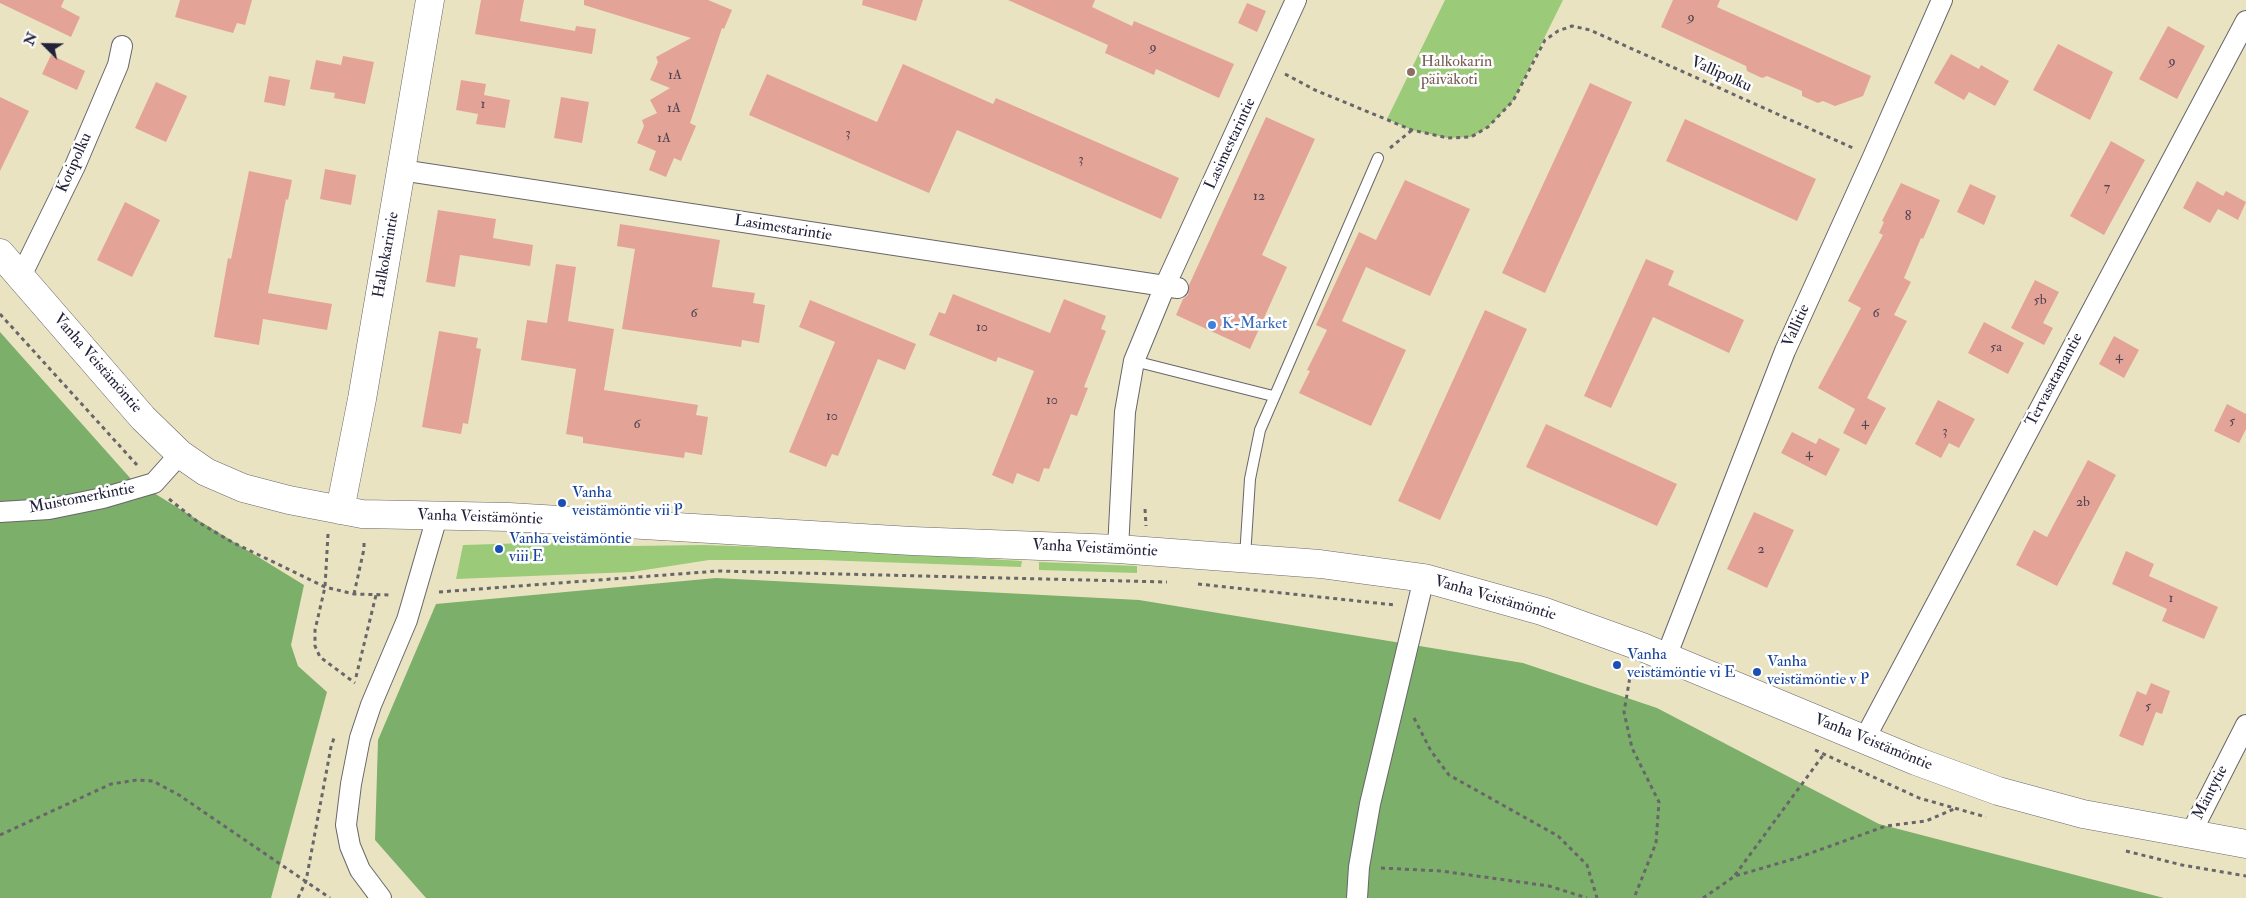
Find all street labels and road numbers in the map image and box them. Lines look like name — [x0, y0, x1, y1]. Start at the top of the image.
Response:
street label: Vallipolku — [1688, 53, 1754, 97]
street label: Lasimestarintie — [1201, 95, 1261, 193]
street label: Kotipolku — [53, 130, 97, 196]
street label: Halkokarintie — [370, 210, 404, 300]
street label: Lasimestarintie — [733, 212, 833, 246]
street label: Vallitie — [1779, 302, 1815, 350]
street label: Vanha Veistämöntie — [49, 310, 145, 418]
street label: Tervasatamantie — [2022, 330, 2088, 430]
street label: Muistomerkintie — [28, 479, 136, 519]
street label: Vanha Veistämöntie — [417, 506, 543, 530]
street label: Vanha Veistämöntie — [1032, 536, 1158, 562]
street label: Vanha Veistämöntie — [1432, 572, 1558, 626]
street label: Vanha Veistämöntie — [1811, 711, 1935, 775]
street label: Mäntytie — [2189, 763, 2233, 823]

